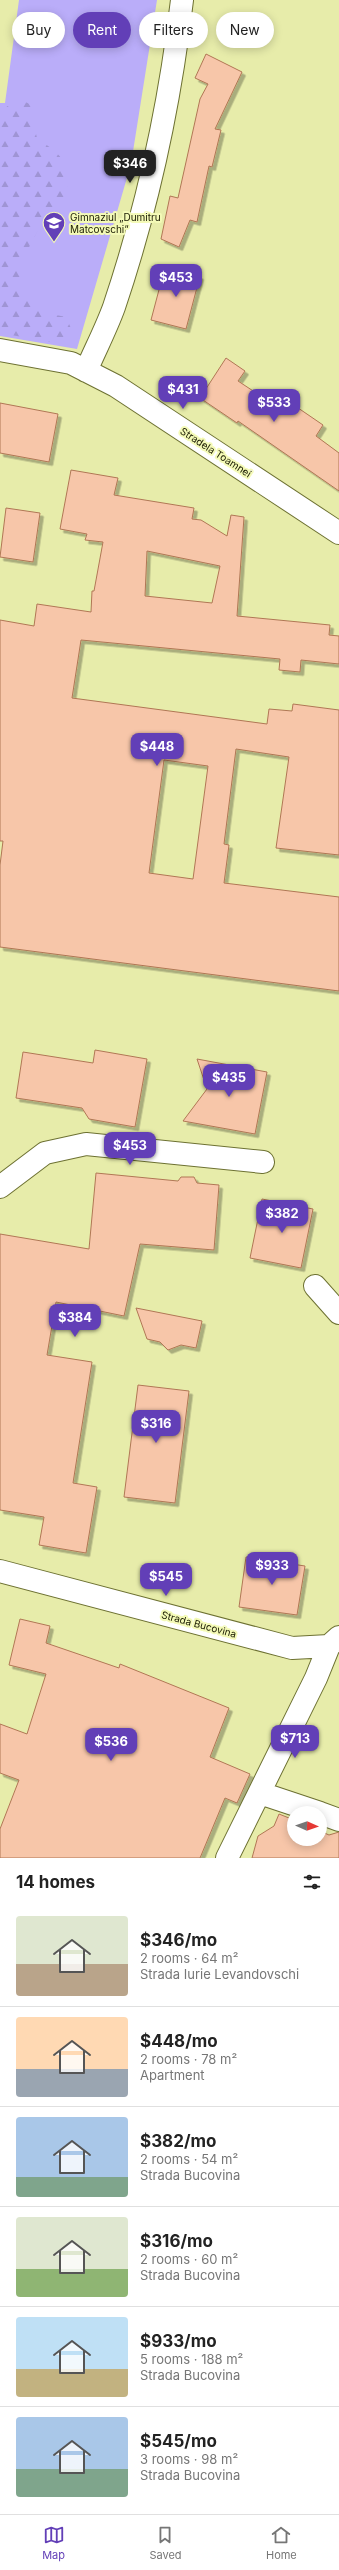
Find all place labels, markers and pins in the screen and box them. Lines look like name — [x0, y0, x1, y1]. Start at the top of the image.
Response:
pin: $346 — [106, 150, 154, 184]
school or university icon: Gimnaziul „Dumitru Matcovschi“ — [41, 210, 67, 243]
place label: Gimnaziul „Dumitru Matcovschi“ — [70, 211, 161, 235]
pin: $453 — [152, 264, 200, 298]
pin: $431 — [159, 376, 207, 410]
pin: $533 — [250, 389, 298, 423]
pin: $448 — [133, 733, 181, 767]
pin: $435 — [205, 1064, 253, 1098]
pin: $453 — [106, 1132, 154, 1166]
pin: $382 — [258, 1200, 306, 1234]
pin: $384 — [51, 1304, 99, 1338]
pin: $316 — [132, 1410, 180, 1444]
pin: $933 — [248, 1552, 296, 1586]
pin: $545 — [142, 1563, 190, 1597]
pin: $713 — [271, 1725, 319, 1759]
pin: $536 — [87, 1728, 135, 1762]

